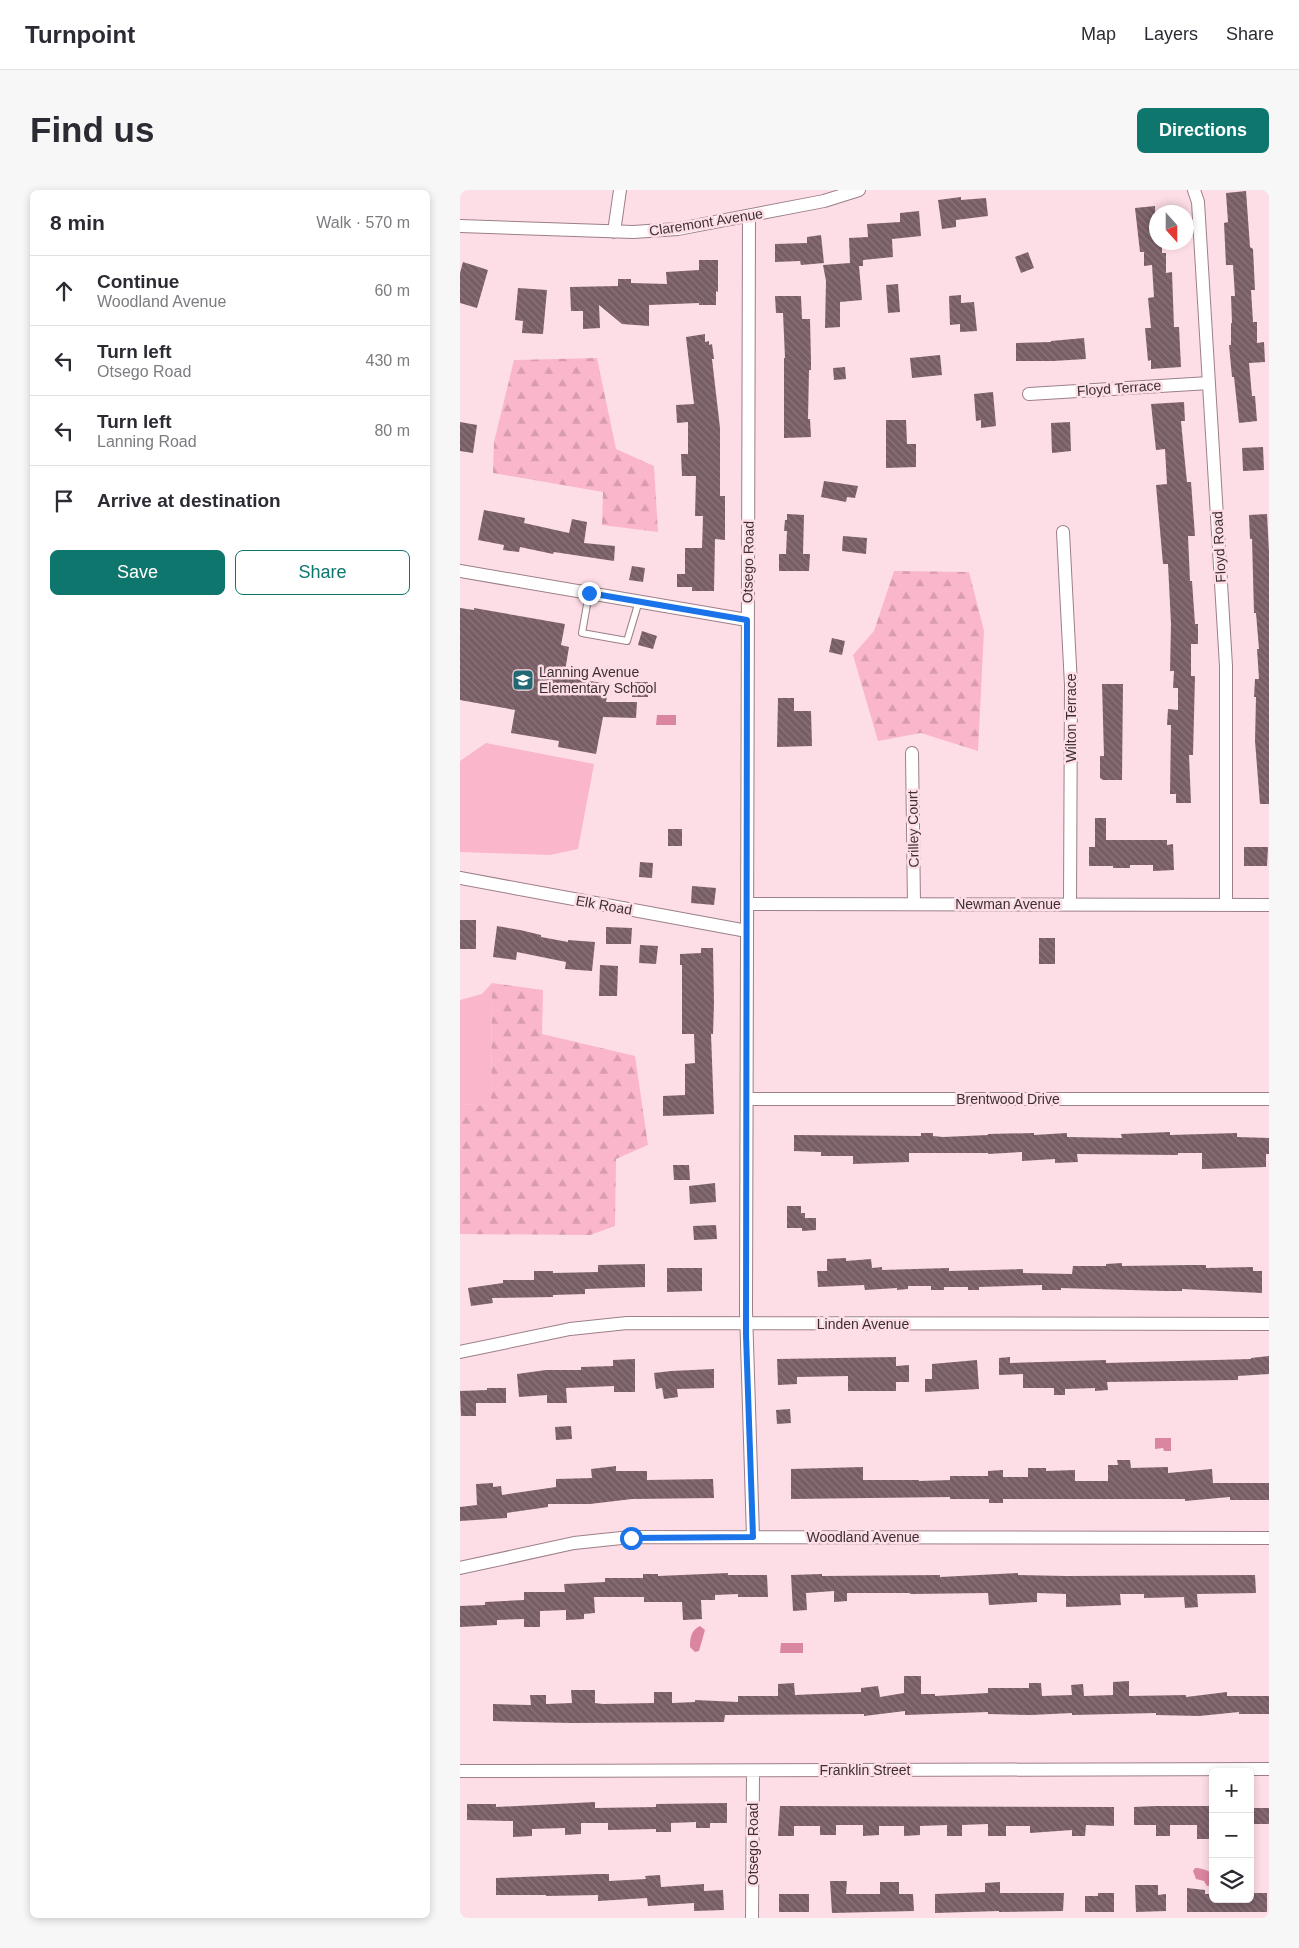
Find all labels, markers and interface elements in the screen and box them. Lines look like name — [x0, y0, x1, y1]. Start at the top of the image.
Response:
text: Turnpoint — [25, 21, 135, 48]
text: Map — [1081, 24, 1116, 44]
text: Layers — [1144, 24, 1198, 44]
text: Share — [1226, 24, 1274, 44]
button: Directions — [1137, 108, 1269, 153]
text: Find us — [30, 110, 154, 149]
street label: Claremont Avenue — [648, 205, 764, 239]
north arrow — [1149, 205, 1194, 250]
text: 8 min — [50, 211, 105, 234]
text: Walk · 570 m — [316, 214, 410, 231]
text: Continue — [97, 271, 179, 292]
icon: ahead — [50, 277, 78, 305]
text: 60 m — [374, 282, 410, 299]
text: Woodland Avenue — [97, 293, 226, 310]
text: Turn left — [97, 341, 172, 362]
icon: left — [50, 347, 78, 375]
text: 430 m — [366, 352, 410, 369]
text: Otsego Road — [97, 363, 191, 380]
street label: Floyd Terrace — [1076, 377, 1162, 399]
text: Turn left — [97, 411, 172, 432]
icon: left — [50, 417, 78, 445]
text: 80 m — [374, 422, 410, 439]
text: Lanning Road — [97, 433, 197, 450]
icon: arrive — [50, 487, 78, 515]
text: Arrive at destination — [97, 490, 281, 511]
street label: Floyd Road — [1209, 511, 1229, 583]
street label: Otsego Road — [739, 521, 757, 603]
button: Save — [50, 550, 225, 595]
button: Share — [235, 550, 410, 595]
route end — [578, 582, 601, 605]
place label: Lanning Avenue Elementary School — [539, 664, 657, 696]
school or university icon: Lanning Avenue Elementary School — [511, 668, 535, 692]
street label: Wilton Terrace — [1063, 673, 1079, 763]
street label: Crilley Court — [904, 790, 922, 868]
street label: Elk Road — [575, 892, 633, 918]
street label: Newman Avenue — [955, 896, 1061, 912]
street label: Brentwood Drive — [956, 1091, 1060, 1107]
street label: Linden Avenue — [817, 1316, 909, 1332]
route start — [620, 1527, 643, 1550]
street label: Woodland Avenue — [806, 1529, 920, 1545]
street label: Franklin Street — [819, 1762, 911, 1778]
map controls — [1209, 1768, 1254, 1903]
button: + — [1209, 1768, 1254, 1813]
street label: Otsego Road — [745, 1803, 761, 1885]
button: − — [1209, 1813, 1254, 1858]
button: layers — [1209, 1858, 1254, 1903]

